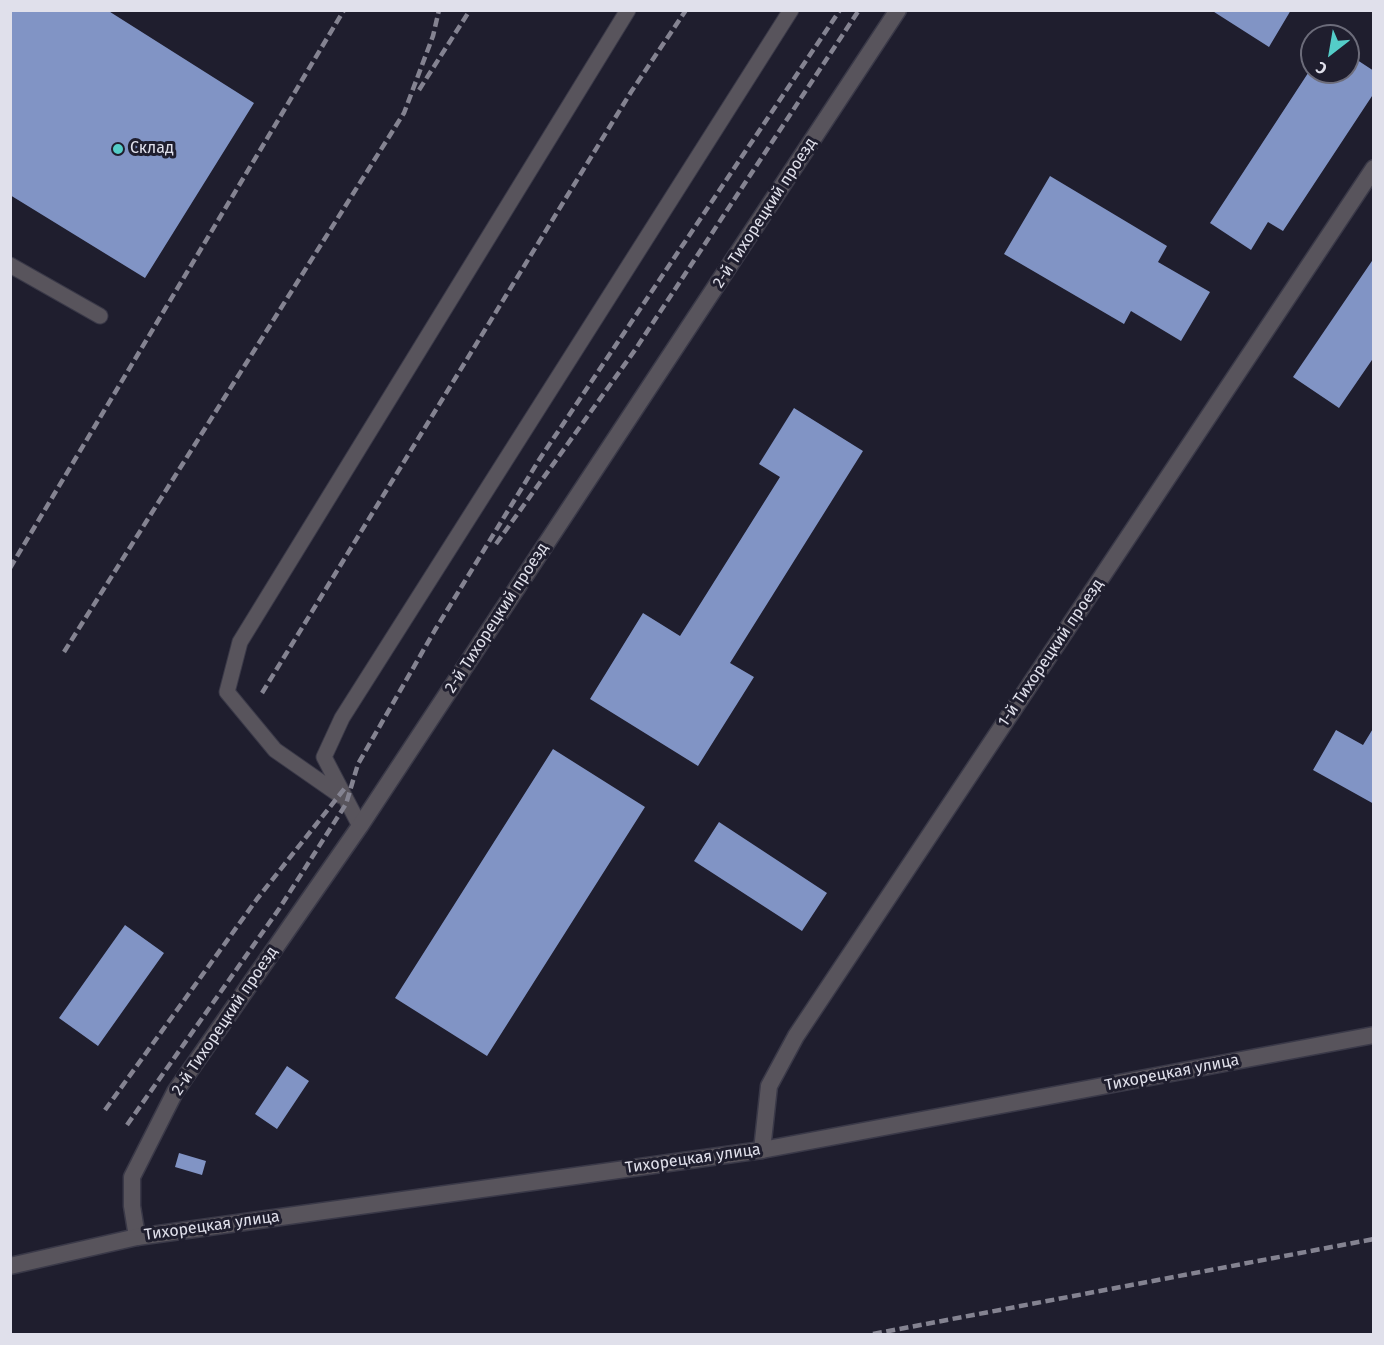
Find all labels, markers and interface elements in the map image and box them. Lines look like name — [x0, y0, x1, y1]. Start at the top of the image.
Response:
north arrow — [1300, 24, 1360, 84]
text: С — [1313, 58, 1330, 79]
street label: 2-й Тихорецкий проезд — [709, 134, 821, 292]
place label: Склад — [130, 139, 174, 159]
marker: Склад — [111, 142, 125, 156]
street label: 2-й Тихорецкий проезд — [441, 539, 553, 697]
street label: 1-й Тихорецкий проезд — [994, 575, 1108, 731]
street label: 2-й Тихорецкий проезд — [168, 943, 282, 1099]
street label: Тихорецкая улица — [1103, 1051, 1241, 1095]
street label: Тихорецкая улица — [624, 1140, 762, 1178]
street label: Тихорецкая улица — [143, 1207, 281, 1245]

